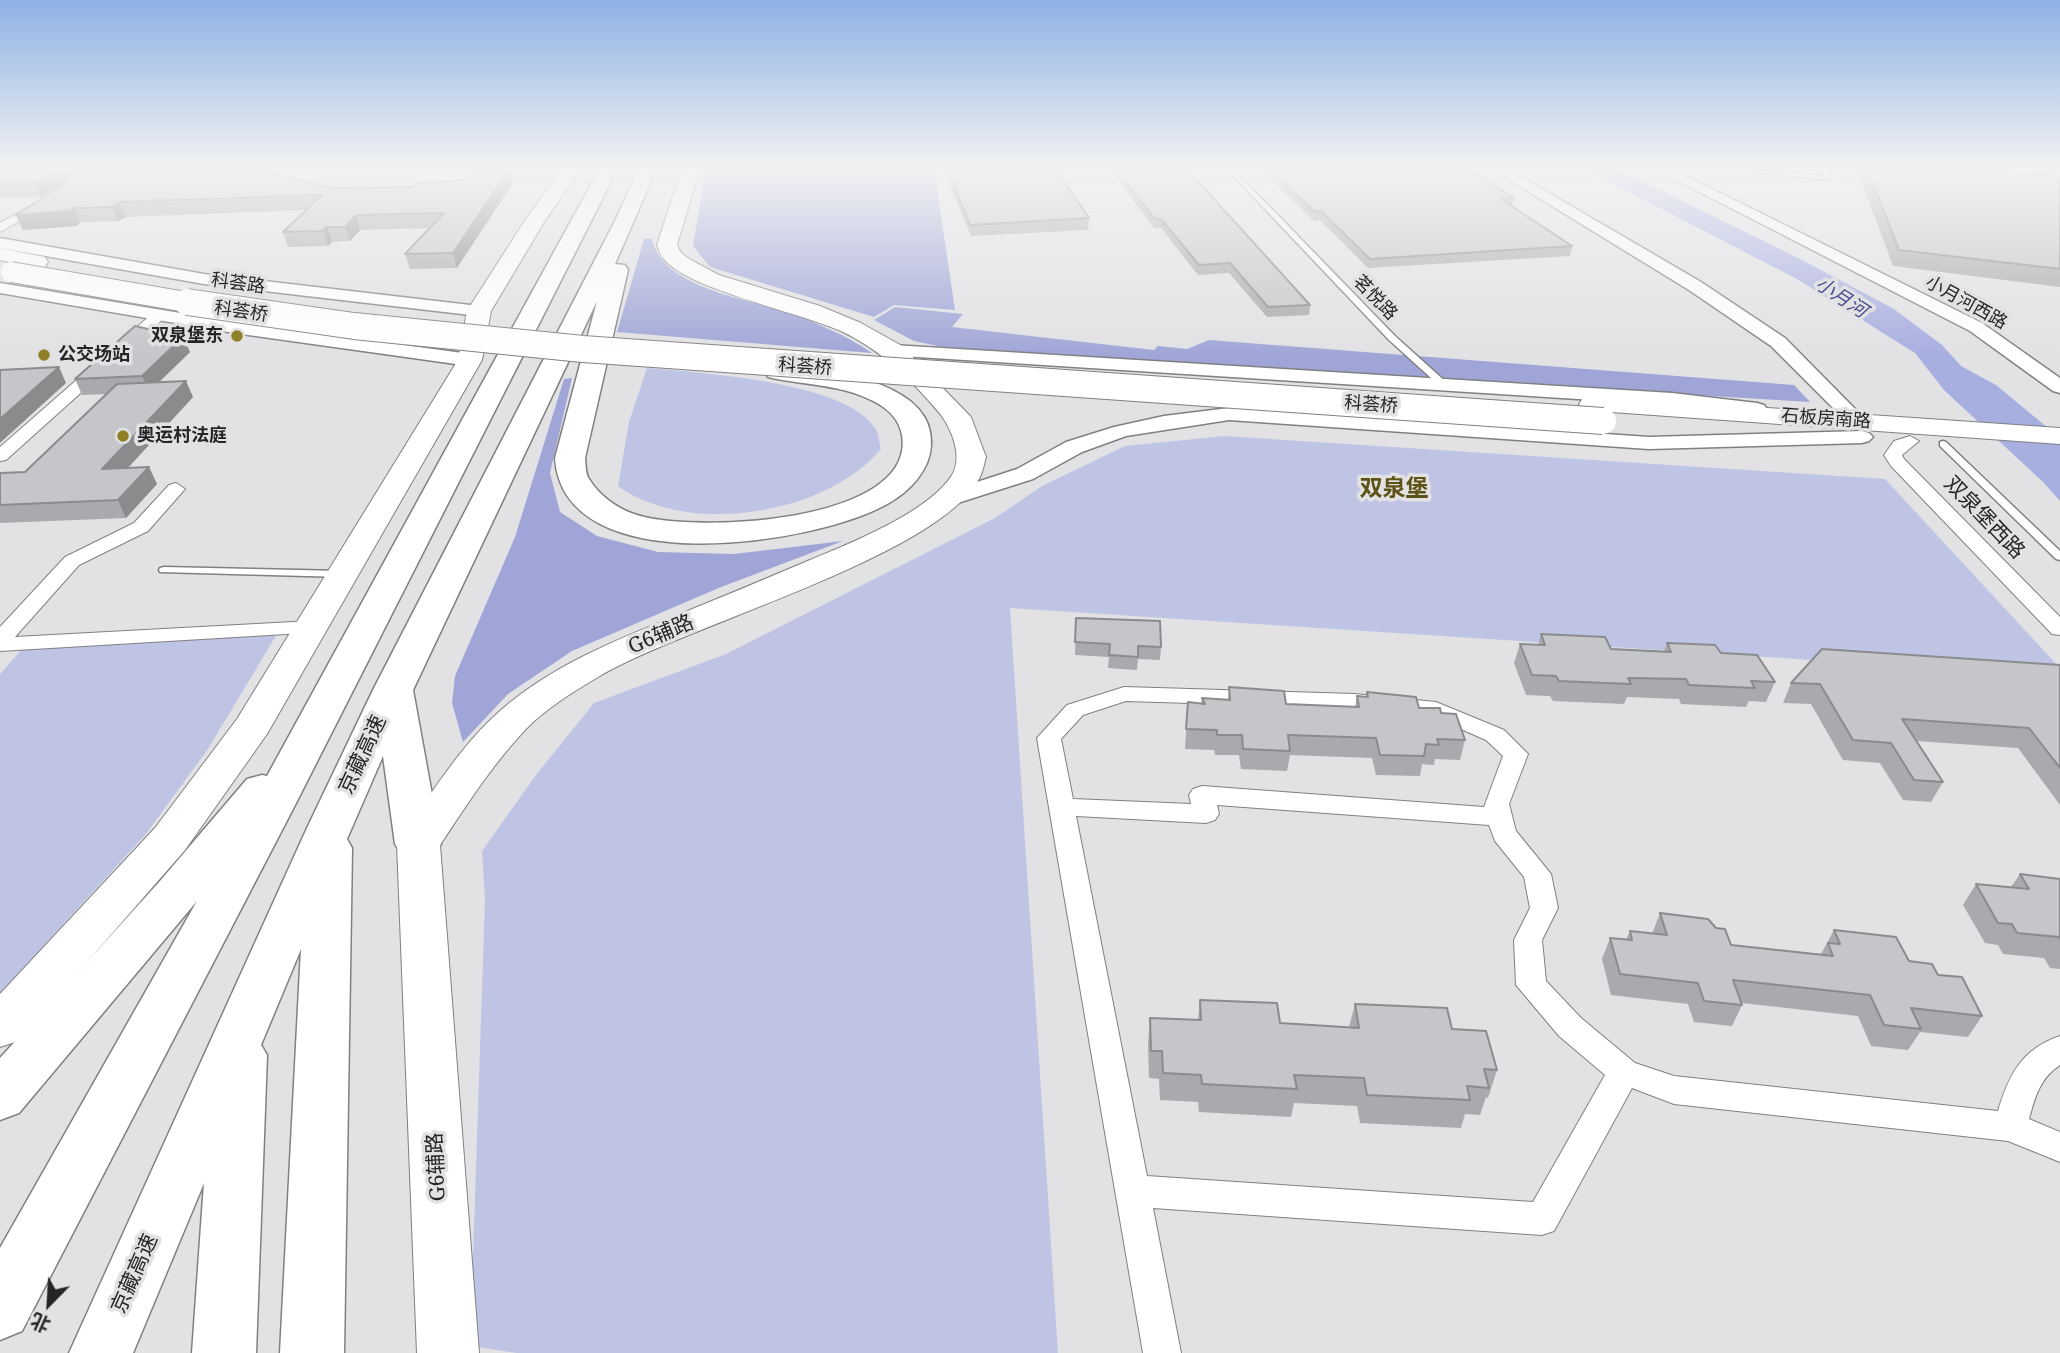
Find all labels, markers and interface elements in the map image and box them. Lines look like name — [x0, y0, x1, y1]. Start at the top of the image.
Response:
street label: 科荟路 — [210, 270, 266, 298]
street label: 茗悦路 — [1348, 271, 1402, 325]
street label: 小月河西路 — [1921, 272, 2011, 334]
water label: 小月河 — [1811, 273, 1871, 323]
street label: 科荟桥 — [213, 298, 269, 326]
place label: 双泉堡东 — [151, 325, 223, 347]
marker: 双泉堡东 — [229, 328, 245, 344]
place label: 公交场站 — [58, 344, 130, 366]
marker: 公交场站 — [36, 347, 52, 363]
street label: 科荟桥 — [777, 354, 833, 380]
street label: 科荟桥 — [1343, 392, 1399, 418]
street label: 石板房南路 — [1780, 405, 1872, 433]
place label: 奥运村法庭 — [137, 425, 227, 447]
marker: 奥运村法庭 — [115, 428, 131, 444]
street label: 双泉堡西路 — [1938, 471, 2030, 565]
district label: 双泉堡 — [1360, 475, 1428, 503]
street label: G6辅路 — [624, 610, 698, 660]
street label: 京藏高速 — [334, 712, 392, 798]
street label: G6辅路 — [423, 1132, 451, 1202]
street label: 京藏高速 — [106, 1231, 164, 1317]
north arrow — [14, 1269, 84, 1339]
text: 北 — [26, 1307, 54, 1339]

